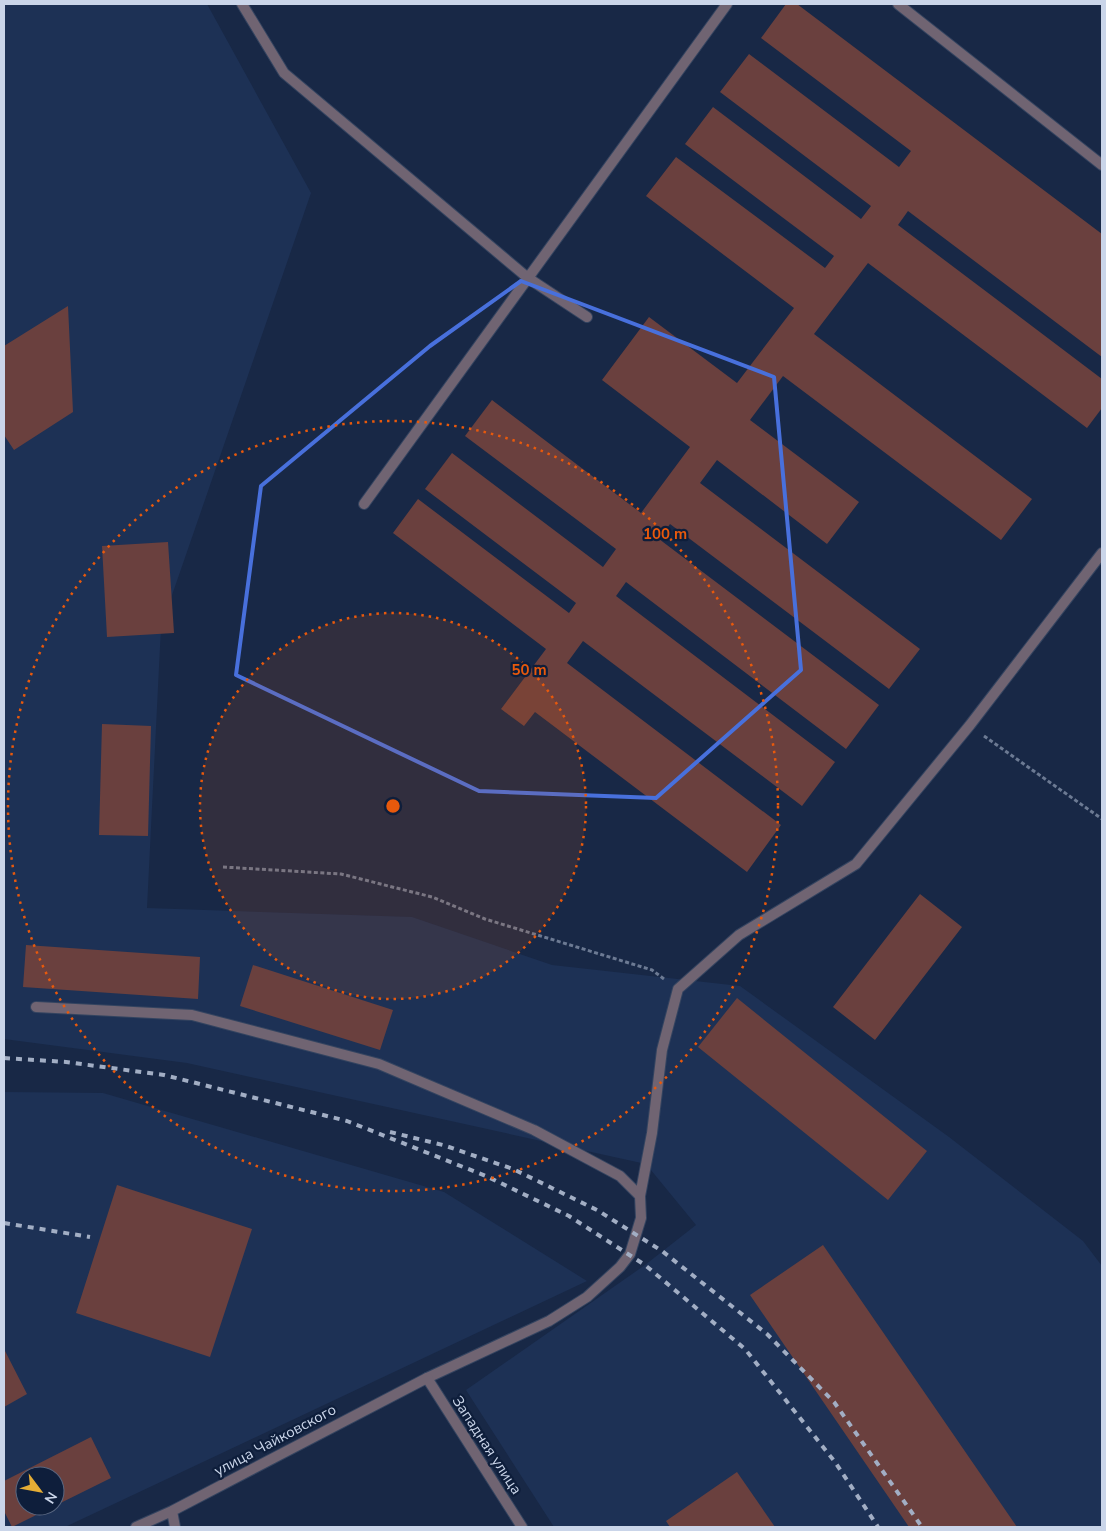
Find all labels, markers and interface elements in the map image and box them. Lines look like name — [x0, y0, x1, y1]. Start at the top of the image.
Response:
text: 100 m — [643, 524, 687, 544]
text: 50 m — [511, 660, 547, 680]
centre of rings — [384, 797, 402, 815]
street label: Западная улица — [448, 1392, 526, 1498]
street label: улица Чайковского — [210, 1399, 340, 1481]
north arrow — [15, 1466, 65, 1516]
text: N — [40, 1488, 61, 1507]

